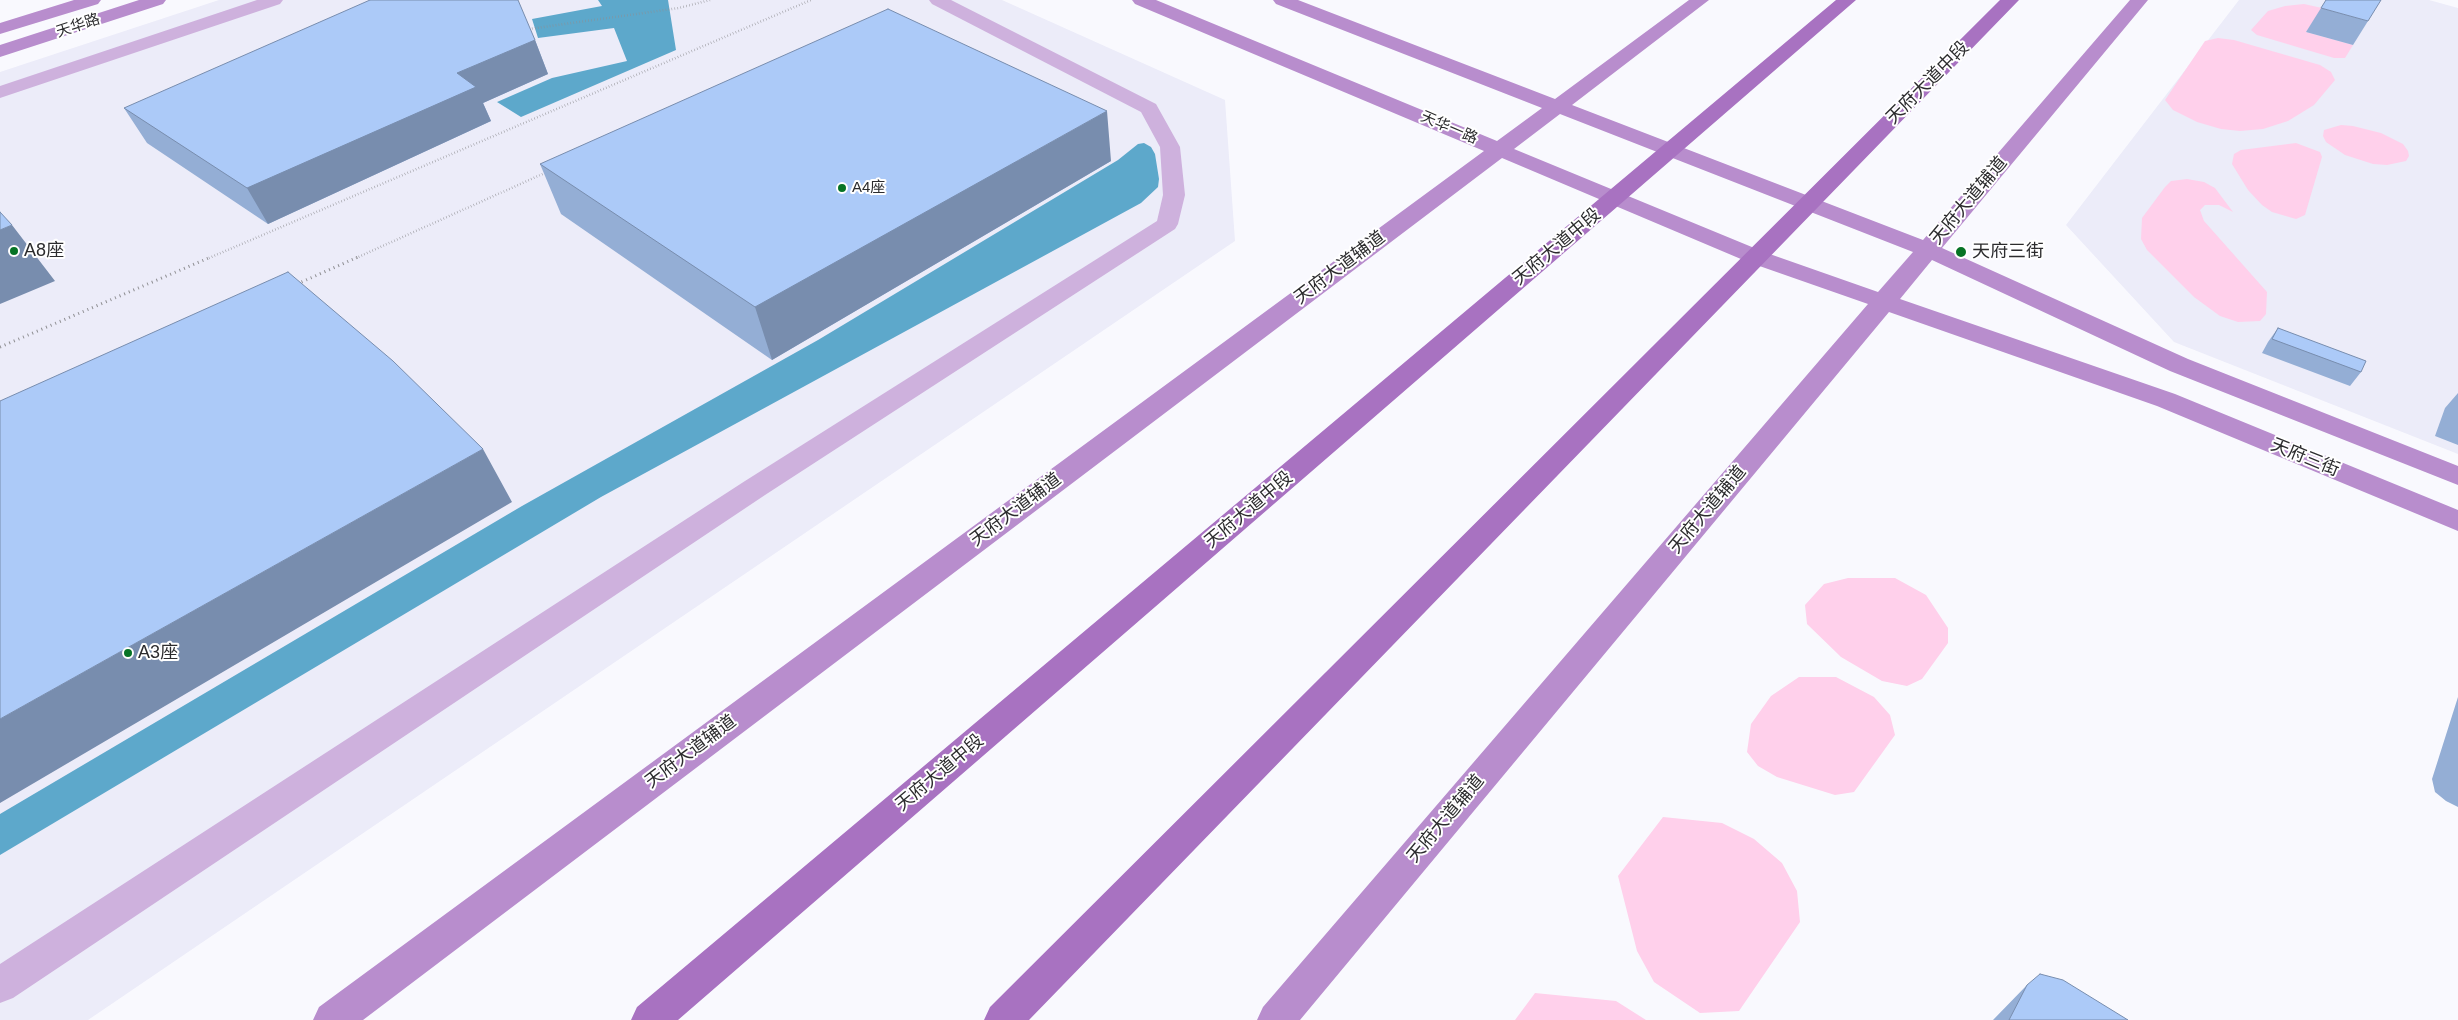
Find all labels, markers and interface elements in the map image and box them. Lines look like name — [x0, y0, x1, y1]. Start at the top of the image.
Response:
street label: 天华路 — [54, 10, 102, 42]
street label: 天府大道中段 — [1882, 37, 1974, 129]
street label: 天华一路 — [1418, 108, 1480, 148]
street label: 天府大道辅道 — [1926, 153, 2012, 249]
place label: A4座 — [852, 179, 885, 197]
marker: A4座 — [836, 182, 848, 194]
street label: 天府大道中段 — [1509, 204, 1605, 290]
street label: 天府大道辅道 — [1290, 227, 1390, 309]
place label: A8座 — [24, 240, 64, 262]
place label: 天府三街 — [1972, 241, 2044, 263]
marker: A8座 — [8, 245, 20, 257]
marker: 天府三街 — [1954, 245, 1968, 259]
street label: 天府三街 — [2268, 435, 2342, 481]
street label: 天府大道辅道 — [1665, 462, 1751, 558]
street label: 天府大道中段 — [1201, 467, 1297, 553]
street label: 天府大道辅道 — [966, 469, 1066, 551]
place label: A3座 — [138, 642, 178, 664]
marker: A3座 — [122, 647, 134, 659]
street label: 天府大道辅道 — [641, 711, 741, 793]
street label: 天府大道中段 — [892, 730, 988, 816]
street label: 天府大道辅道 — [1403, 771, 1489, 867]

